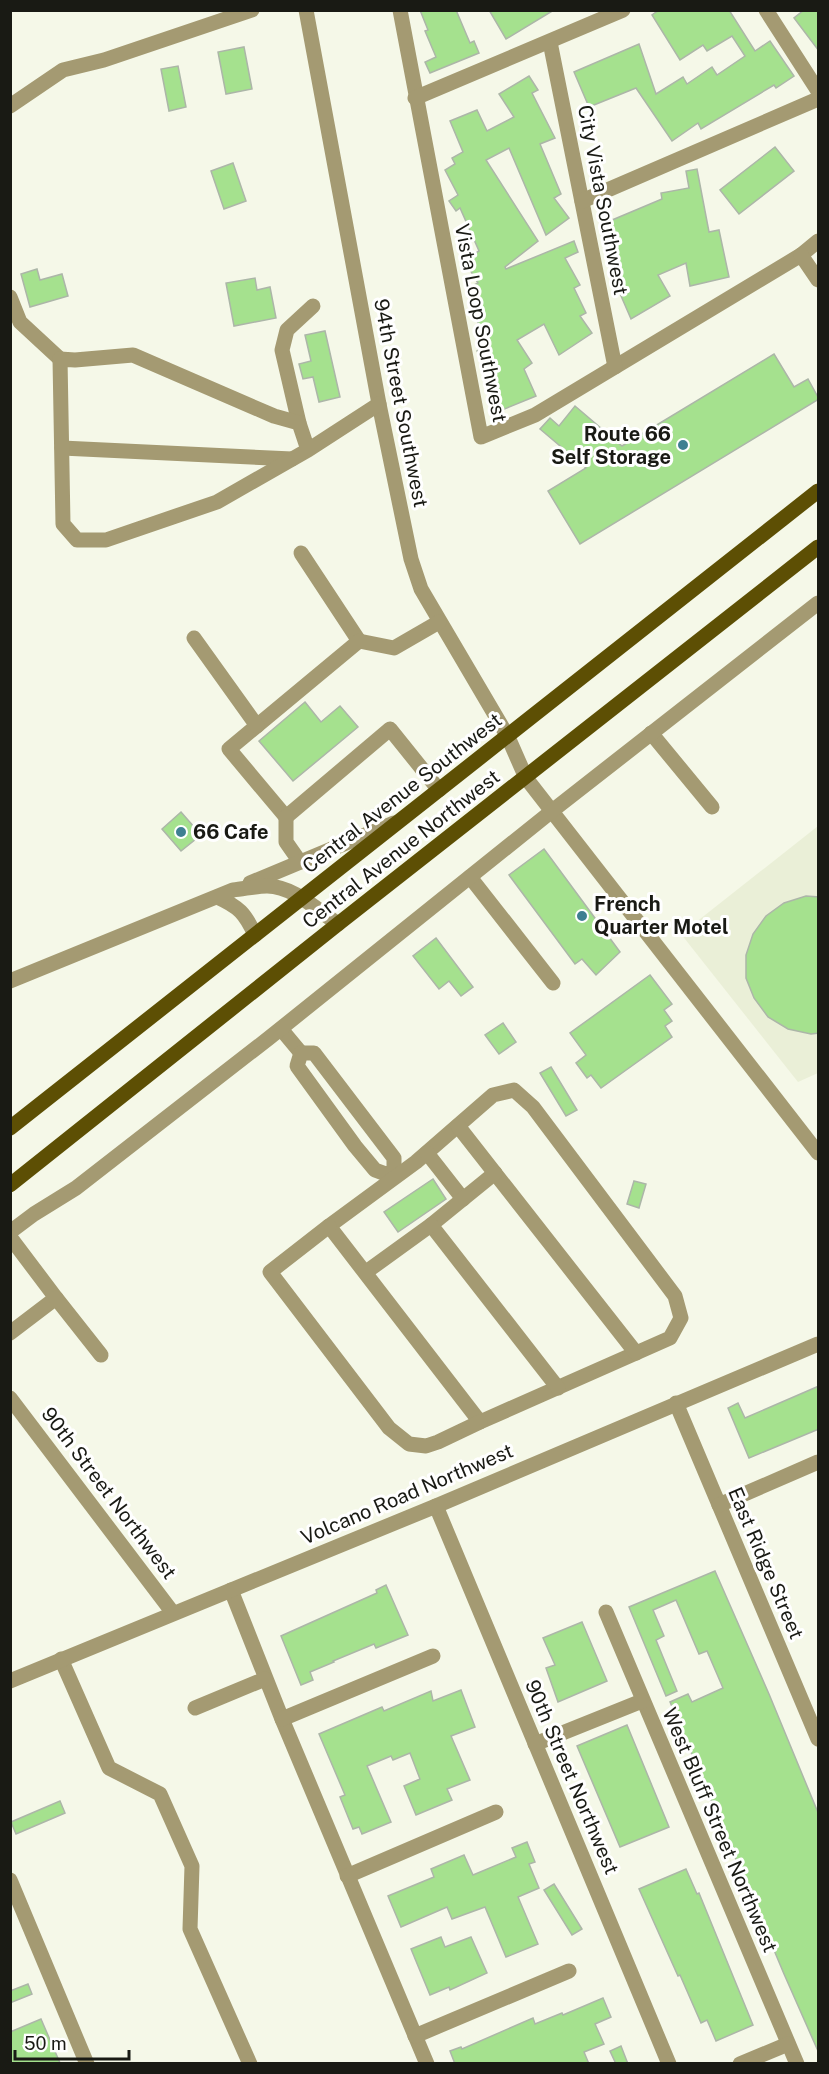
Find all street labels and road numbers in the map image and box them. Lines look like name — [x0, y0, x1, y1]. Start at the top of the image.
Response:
street label: City Vista Southwest — [573, 103, 633, 297]
street label: Vista Loop Southwest — [450, 222, 512, 424]
street label: 94th Street Southwest — [369, 297, 433, 509]
street label: Central Avenue Southwest — [298, 708, 506, 878]
street label: Central Avenue Northwest — [298, 764, 504, 934]
street label: 90th Street Northwest — [36, 1402, 182, 1584]
street label: Volcano Road Northwest — [297, 1438, 517, 1550]
street label: East Ridge Street — [723, 1483, 809, 1643]
street label: 90th Street Northwest — [520, 1676, 624, 1878]
street label: West Bluff Street Northwest — [658, 1704, 782, 1956]

